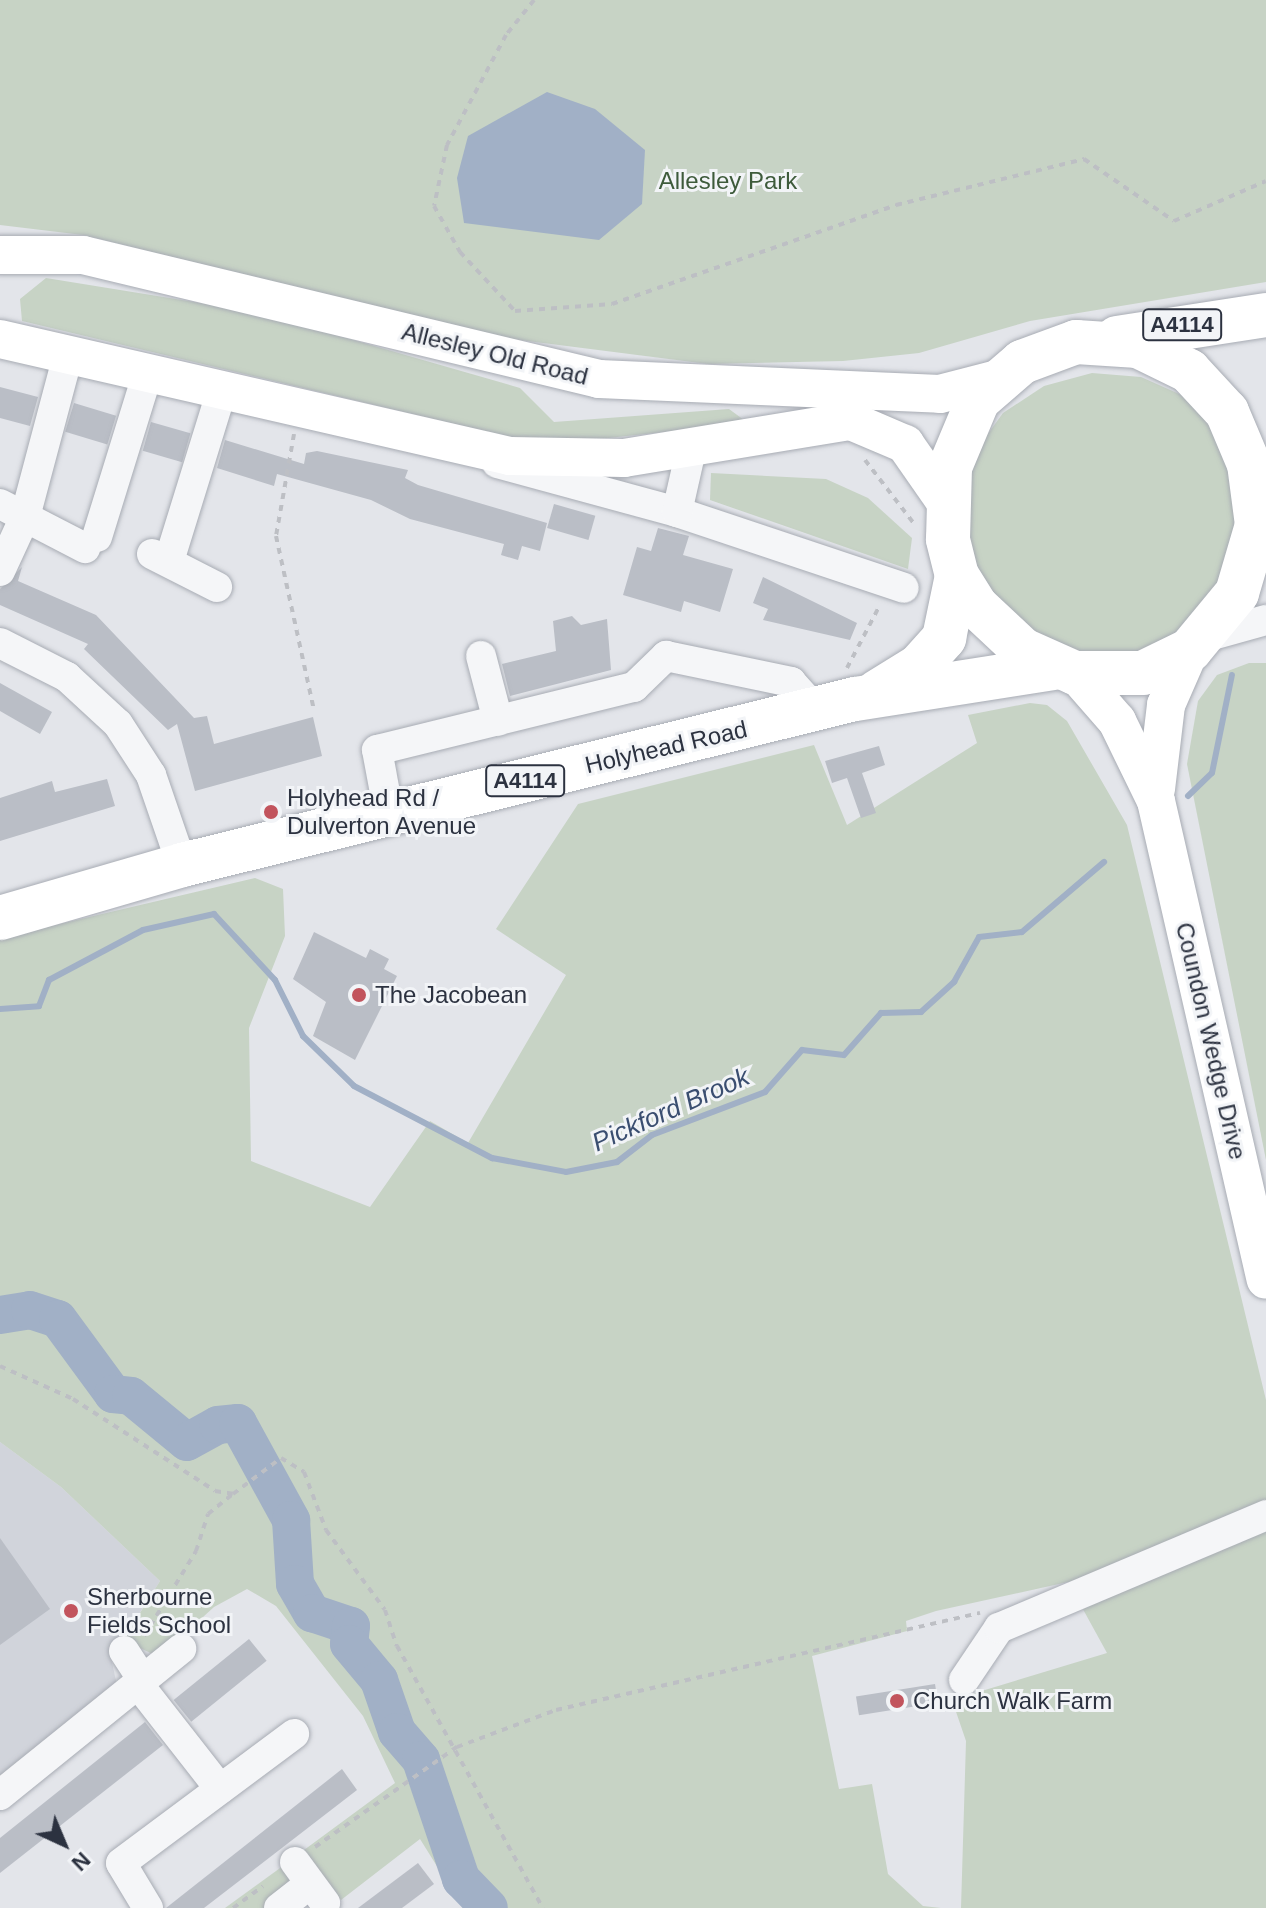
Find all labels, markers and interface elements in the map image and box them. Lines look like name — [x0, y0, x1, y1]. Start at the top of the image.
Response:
park label: Allesley Park — [659, 167, 797, 195]
road number: A4114 — [1142, 307, 1222, 343]
street label: Allesley Old Road — [399, 317, 591, 391]
street label: Holyhead Road — [582, 714, 750, 780]
road number: A4114 — [485, 763, 565, 799]
place label: Holyhead Rd / Dulverton Avenue — [287, 784, 477, 840]
marker: Holyhead Rd / Dulverton Avenue — [262, 803, 280, 821]
street label: Coundon Wedge Drive — [1170, 920, 1252, 1162]
place label: The Jacobean — [375, 981, 527, 1009]
marker: The Jacobean — [350, 986, 368, 1004]
water label: Pickford Brook — [587, 1061, 755, 1159]
place label: Sherbourne Fields School — [87, 1583, 231, 1639]
marker: Sherbourne Fields School — [62, 1602, 80, 1620]
place label: Church Walk Farm — [913, 1687, 1112, 1715]
marker: Church Walk Farm — [888, 1692, 906, 1710]
north arrow — [24, 1804, 104, 1884]
text: N — [67, 1847, 95, 1876]

